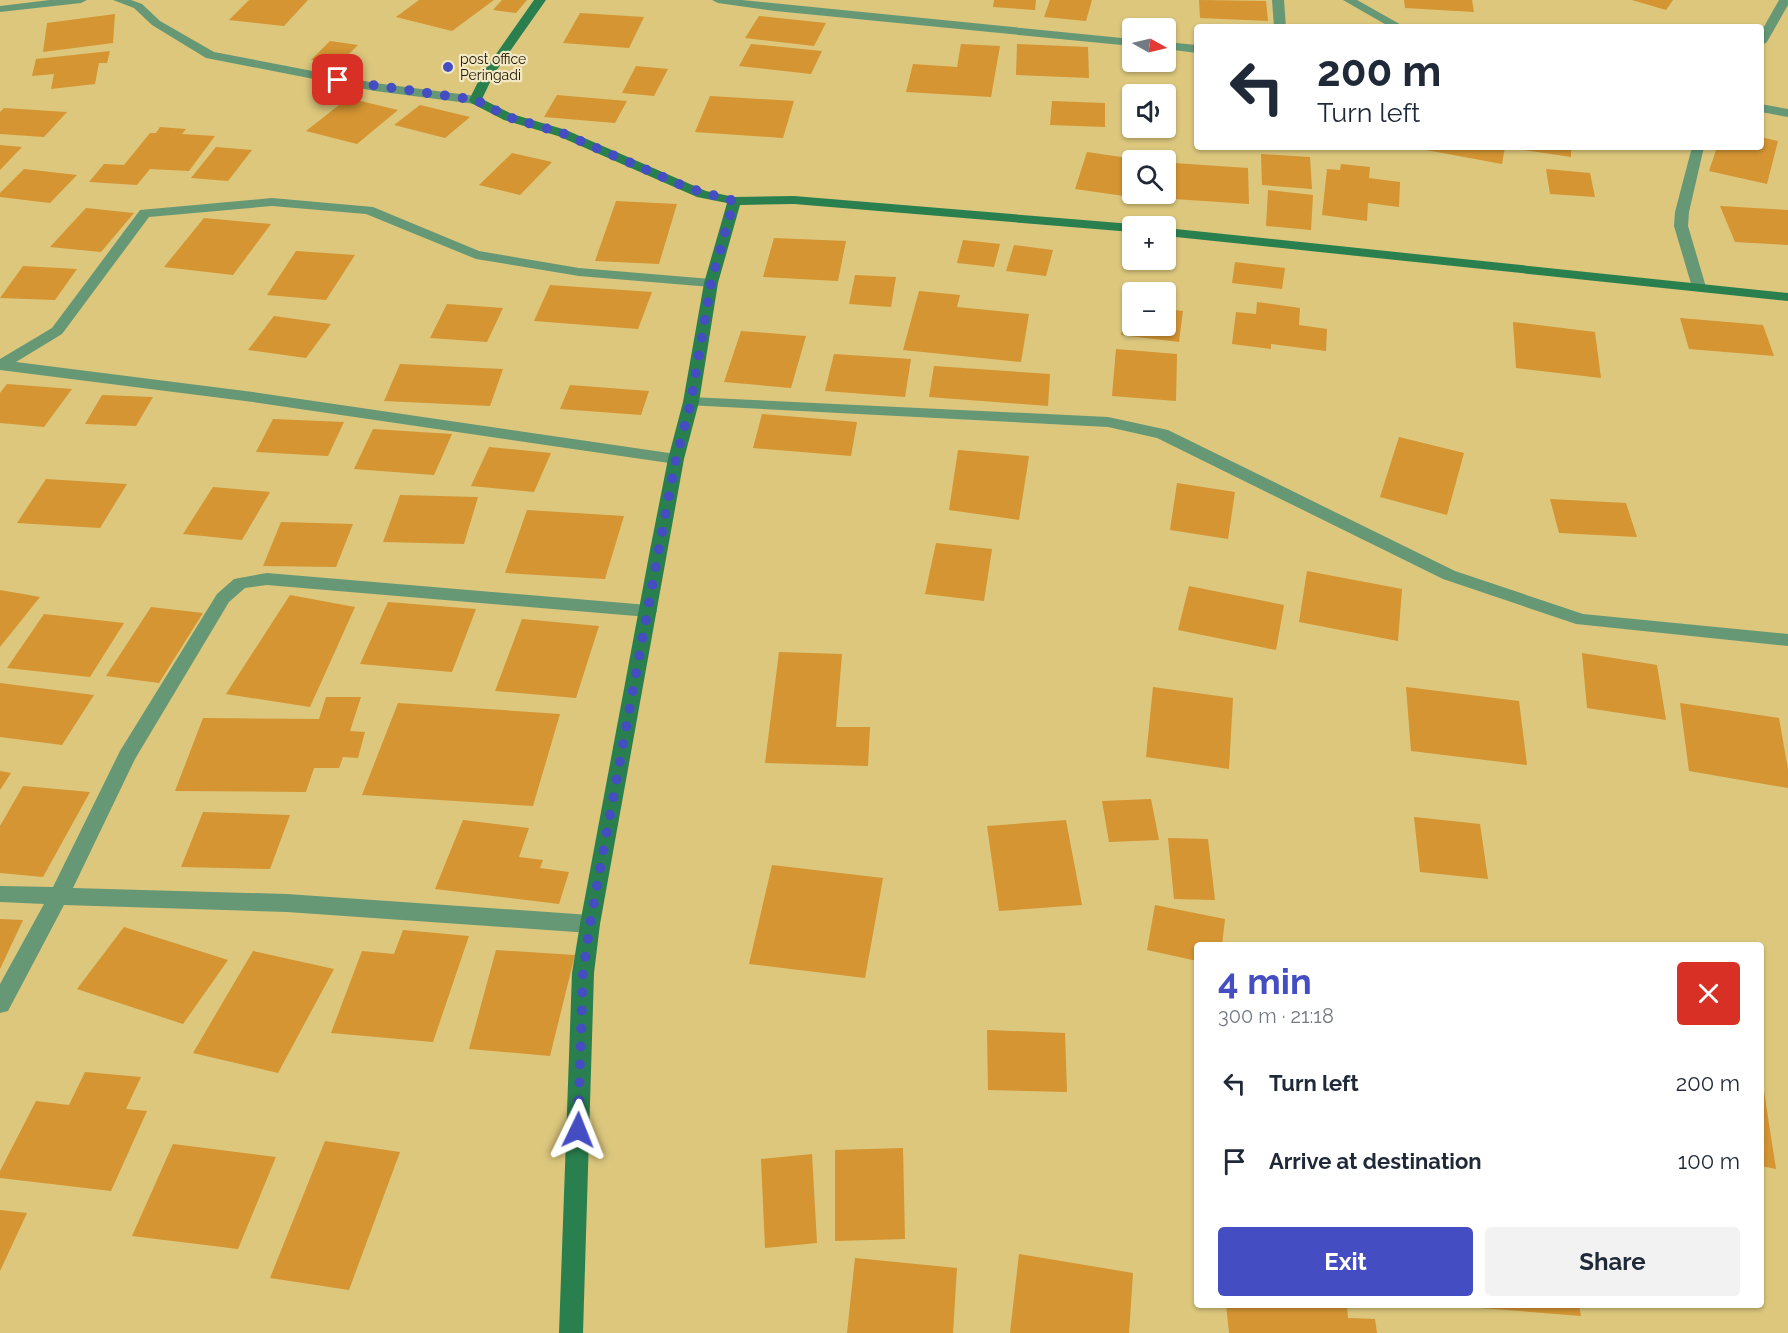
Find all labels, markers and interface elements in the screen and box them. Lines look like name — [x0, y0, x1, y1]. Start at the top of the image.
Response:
north arrow — [1122, 18, 1176, 72]
map controls — [1122, 18, 1176, 336]
text: 200 m — [1317, 47, 1441, 96]
icon: left — [1218, 48, 1296, 126]
place label: post office Peringadi — [460, 51, 526, 83]
pin — [312, 54, 363, 105]
marker: post office Peringadi — [441, 60, 455, 74]
icon: arrive — [321, 63, 354, 96]
button: sound — [1122, 84, 1176, 138]
text: Turn left — [1317, 97, 1420, 128]
button: search — [1122, 150, 1176, 204]
button: + — [1122, 216, 1176, 270]
button: − — [1122, 282, 1176, 336]
text: 4 min — [1218, 960, 1312, 1002]
button: close — [1677, 962, 1740, 1025]
text: 300 m · 21:18 — [1218, 1004, 1334, 1028]
icon: left — [1218, 1067, 1251, 1100]
text: Turn left — [1269, 1070, 1359, 1096]
text: 200 m — [1676, 1070, 1740, 1096]
position arrow — [546, 1098, 610, 1162]
icon: arrive — [1218, 1145, 1251, 1178]
text: Arrive at destination — [1269, 1148, 1482, 1174]
text: 100 m — [1678, 1148, 1740, 1174]
button: Exit — [1218, 1227, 1473, 1296]
button: Share — [1485, 1227, 1740, 1296]

